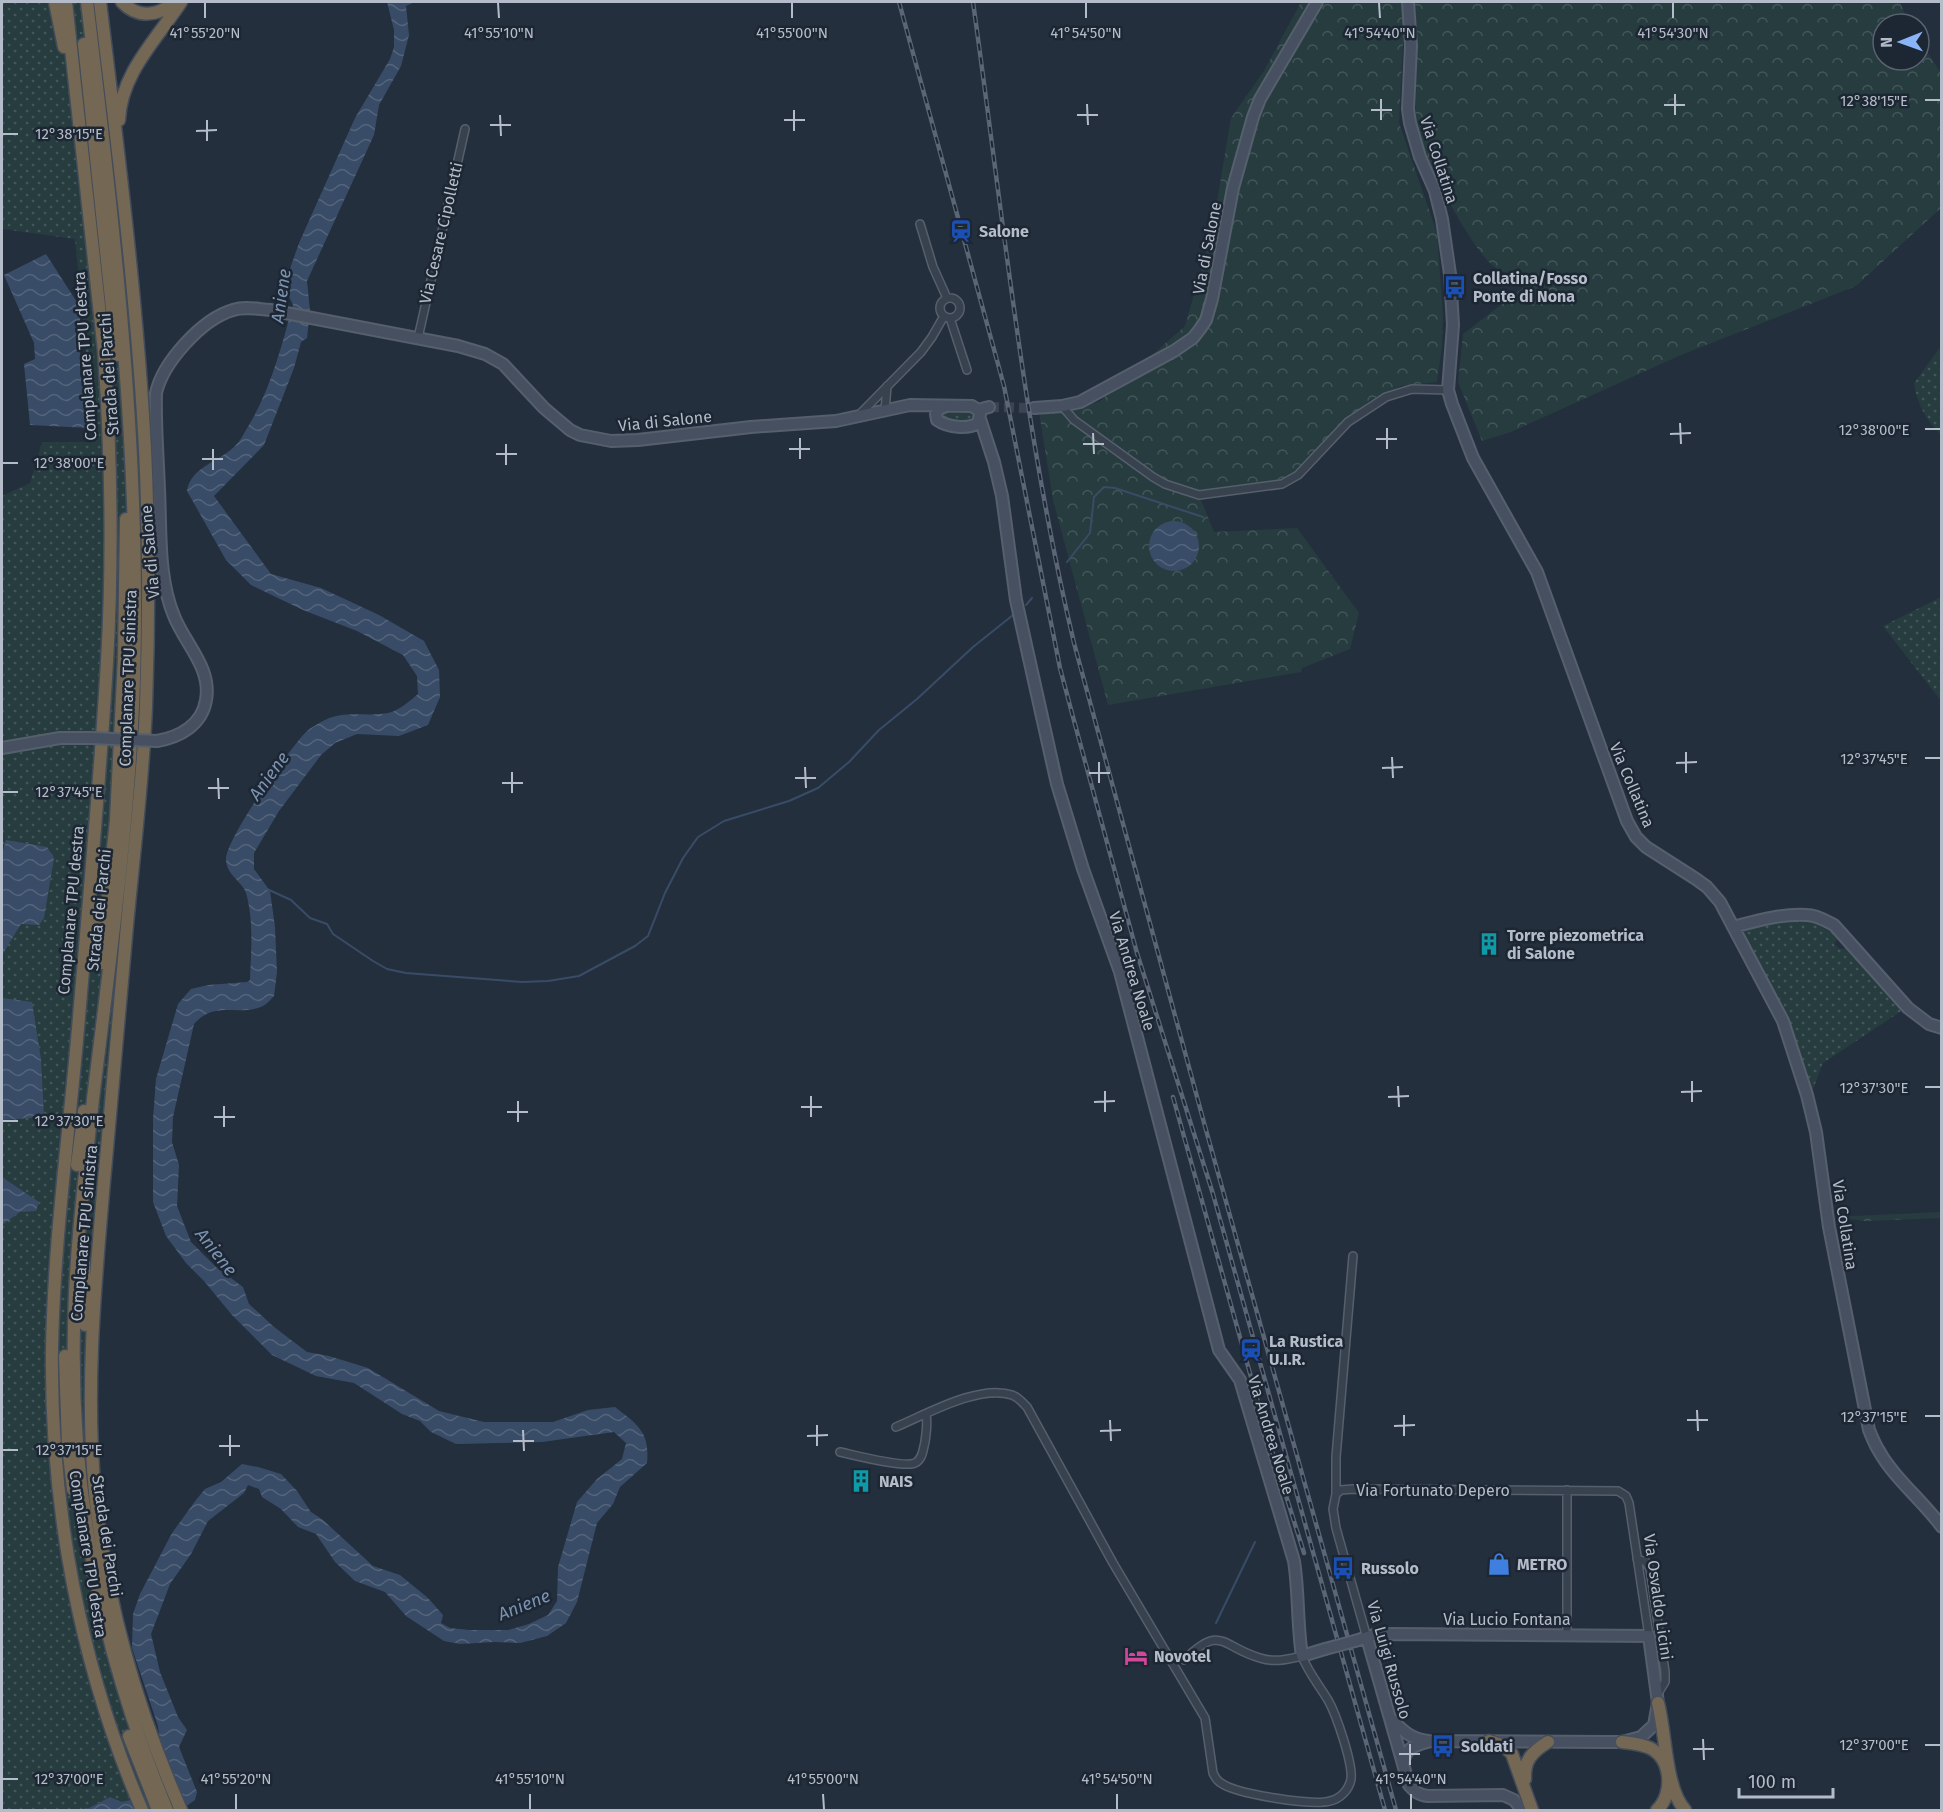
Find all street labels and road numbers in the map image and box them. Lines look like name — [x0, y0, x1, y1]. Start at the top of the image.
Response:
street label: Via Collatina — [1416, 114, 1462, 206]
street label: Via Cesare Cipolletti — [415, 160, 467, 306]
street label: Via di Salone — [1189, 200, 1225, 296]
street label: Complanare TPU destra — [70, 271, 100, 441]
street label: Strada dei Parchi — [95, 312, 123, 436]
street label: Via di Salone — [617, 407, 713, 435]
street label: Via di Salone — [136, 504, 164, 600]
street label: Complanare TPU sinistra — [115, 589, 141, 767]
street label: Via Collatina — [1606, 740, 1658, 830]
street label: Complanare TPU destra — [54, 825, 88, 995]
street label: Strada dei Parchi — [83, 848, 115, 972]
street label: Via Andrea Noale — [1105, 909, 1159, 1033]
street label: Complanare TPU sinistra — [67, 1144, 101, 1322]
street label: Via Collatina — [1829, 1179, 1861, 1271]
street label: Via Andrea Noale — [1244, 1373, 1298, 1497]
street label: Complanare TPU destra — [65, 1469, 111, 1639]
street label: Strada dei Parchi — [88, 1474, 126, 1598]
street label: Via Fortunato Depero — [1356, 1481, 1510, 1500]
street label: Via Osvaldo Licini — [1640, 1533, 1676, 1661]
street label: Via Luigi Russolo — [1363, 1599, 1415, 1721]
street label: Via Lucio Fontana — [1443, 1610, 1571, 1629]

